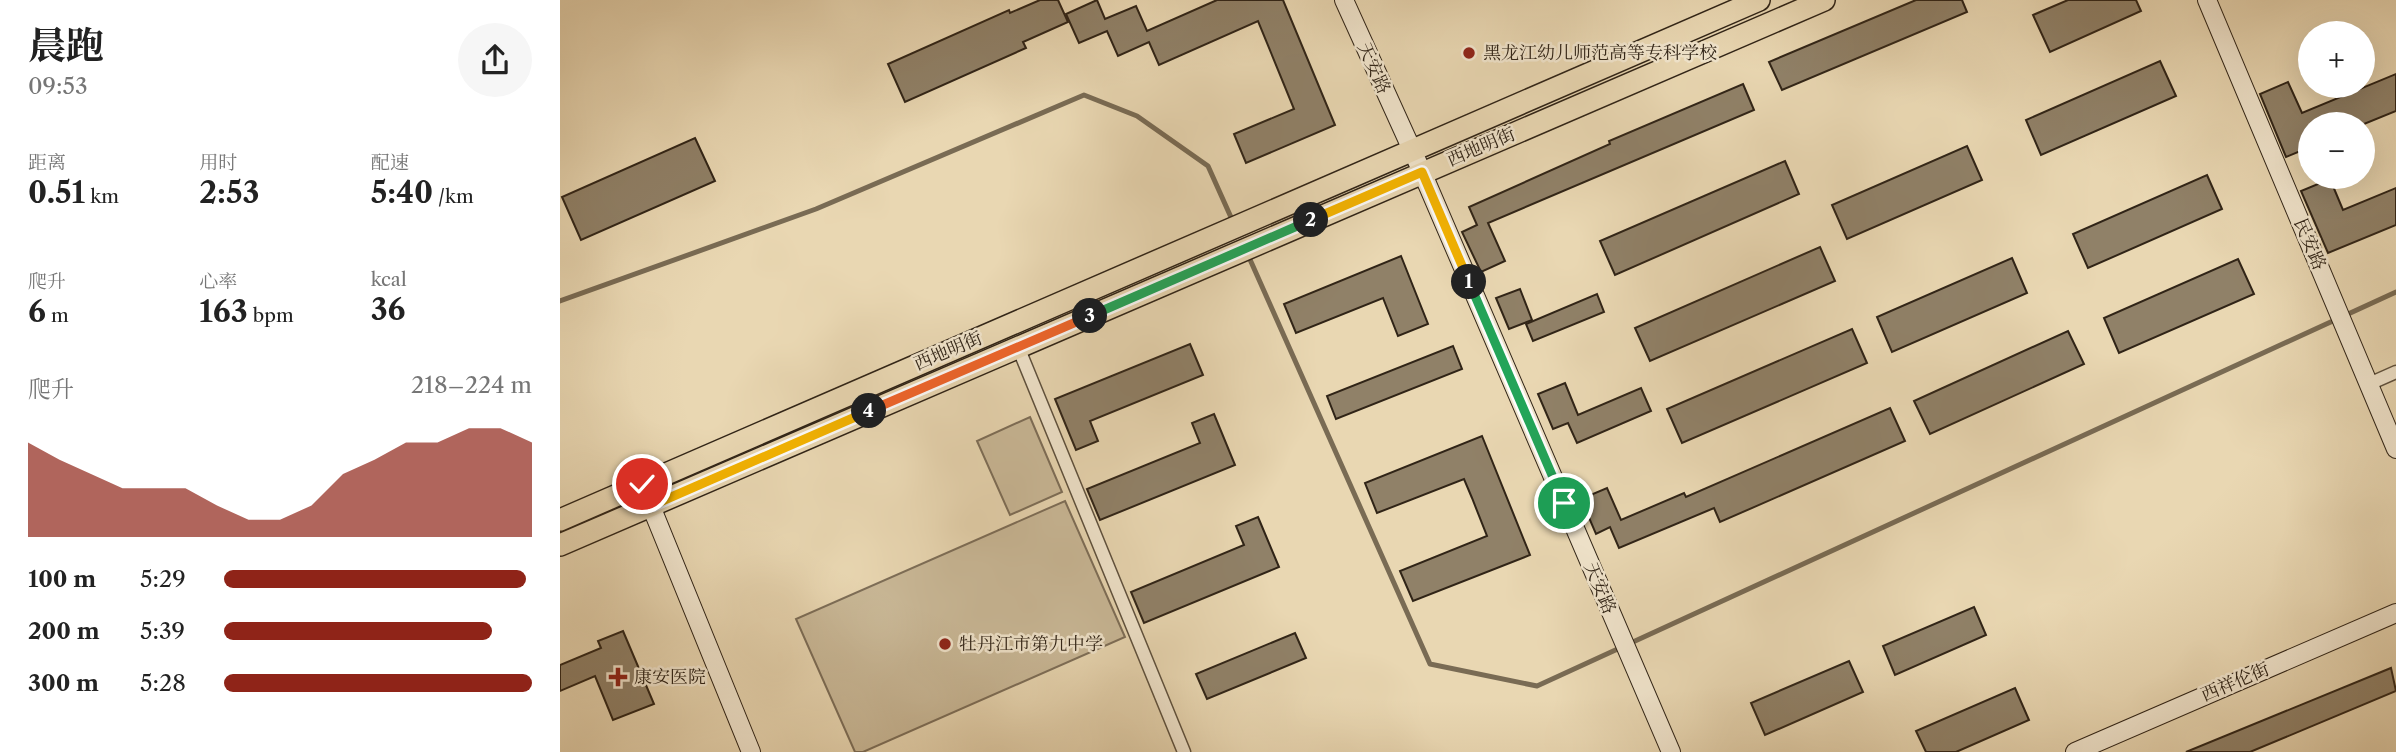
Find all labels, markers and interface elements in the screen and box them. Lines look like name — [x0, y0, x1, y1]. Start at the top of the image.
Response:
map controls — [2298, 21, 2375, 189]
button: + — [2298, 21, 2375, 98]
text: 晨跑 — [28, 22, 104, 69]
button: share — [458, 23, 532, 97]
street label: 天安路 — [1353, 39, 1395, 97]
place label: 黑龙江幼儿师范高等专科学校 — [1483, 42, 1717, 64]
marker: 黑龙江幼儿师范高等专科学校 — [1461, 45, 1477, 61]
text: 09:53 — [28, 72, 88, 100]
button: − — [2298, 112, 2375, 189]
street label: 西地明街 — [1444, 123, 1518, 171]
text: 距离 — [28, 151, 66, 174]
text: 用时 — [199, 151, 237, 174]
text: 配速 — [371, 151, 409, 174]
text: 0.51 — [28, 174, 85, 211]
text: 2:53 — [199, 174, 259, 211]
text: 5:40 — [371, 174, 433, 211]
text: km — [85, 185, 119, 208]
text: /km — [433, 185, 474, 208]
pin: 2 — [1294, 202, 1328, 238]
text: 2 — [1305, 208, 1316, 231]
street label: 民安路 — [2289, 215, 2331, 273]
pin: 1 — [1452, 264, 1486, 300]
text: kcal — [371, 268, 407, 291]
text: 爬升 — [28, 270, 66, 293]
text: 心率 — [199, 270, 237, 293]
text: 1 — [1464, 270, 1473, 293]
text: 36 — [371, 291, 406, 328]
text: 6 — [28, 293, 46, 330]
text: 163 — [199, 293, 248, 330]
pin: 3 — [1072, 298, 1108, 334]
text: m — [46, 304, 69, 327]
text: bpm — [248, 304, 294, 327]
text: 3 — [1084, 304, 1095, 327]
street label: 西地明街 — [911, 327, 985, 375]
text: 218–224 m — [411, 371, 532, 399]
text: 爬升 — [28, 375, 74, 403]
pin: 4 — [852, 394, 886, 428]
text: 4 — [863, 399, 874, 422]
pin — [612, 454, 672, 514]
icon: check — [623, 465, 661, 503]
pin — [1534, 473, 1594, 533]
icon: arrive — [1545, 484, 1583, 522]
street label: 天安路 — [1579, 559, 1621, 617]
text: 100 m — [28, 565, 96, 593]
text: 5:29 — [140, 565, 186, 593]
text: 200 m — [28, 617, 100, 645]
text: 5:39 — [140, 617, 185, 645]
place label: 牡丹江市第九中学 — [959, 633, 1103, 655]
marker: 牡丹江市第九中学 — [937, 636, 953, 652]
street label: 西祥伦街 — [2198, 658, 2272, 706]
place label: 康安医院 — [634, 666, 706, 688]
marker: 康安医院 — [608, 667, 628, 687]
text: 300 m — [28, 669, 99, 697]
text: 5:28 — [140, 669, 186, 697]

